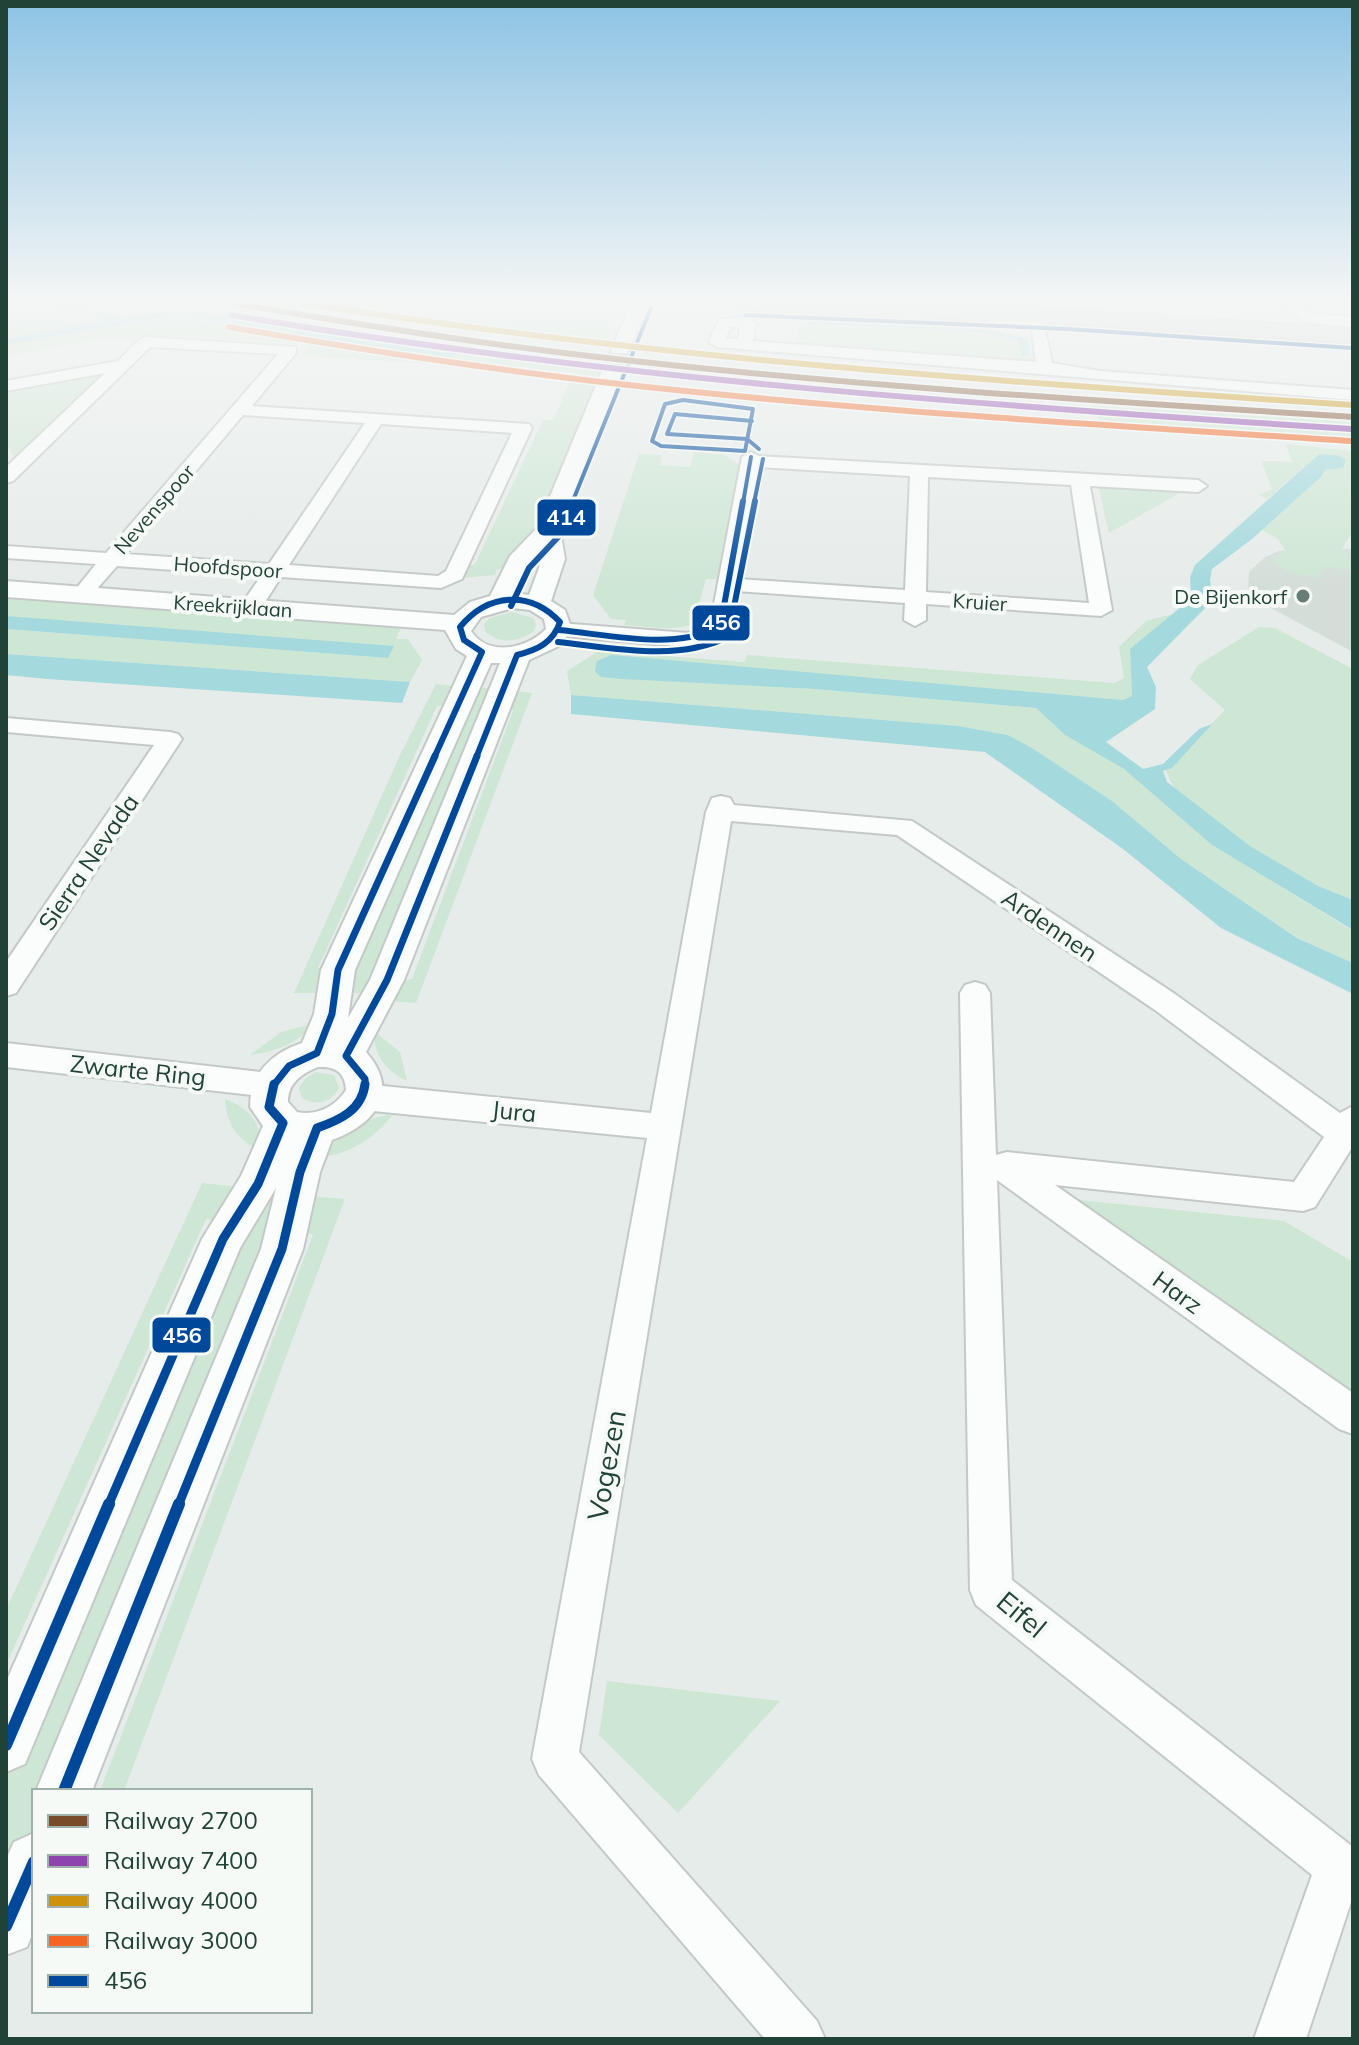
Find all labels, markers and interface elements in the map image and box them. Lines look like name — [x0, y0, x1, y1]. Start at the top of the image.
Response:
street label: Nevenspoor — [108, 458, 200, 559]
line badge: 414 — [536, 498, 597, 537]
text: 414 — [546, 503, 586, 531]
street label: Hoofdspoor — [173, 551, 284, 583]
place label: De Bijenkorf — [1174, 584, 1287, 609]
marker: De Bijenkorf — [1294, 587, 1312, 605]
street label: Kruier — [952, 588, 1009, 616]
street label: Kreekrijklaan — [173, 589, 293, 623]
line badge: 456 — [691, 604, 751, 642]
text: 456 — [701, 608, 741, 636]
street label: Sierra Nevada — [31, 788, 145, 936]
street label: Ardennen — [996, 882, 1104, 968]
street label: Zwarte Ring — [69, 1048, 207, 1092]
street label: Jura — [490, 1094, 538, 1128]
street label: Harz — [1147, 1264, 1209, 1320]
line badge: 456 — [151, 1316, 212, 1354]
text: 456 — [162, 1321, 202, 1349]
street label: Vogezen — [579, 1407, 633, 1523]
street label: Eifel — [990, 1583, 1054, 1645]
legend — [32, 1789, 312, 2013]
text: Railway 2700 — [104, 1805, 258, 1835]
text: Railway 7400 — [104, 1845, 258, 1875]
text: Railway 4000 — [104, 1885, 258, 1915]
text: Railway 3000 — [104, 1925, 258, 1955]
text: 456 — [104, 1965, 147, 1995]

